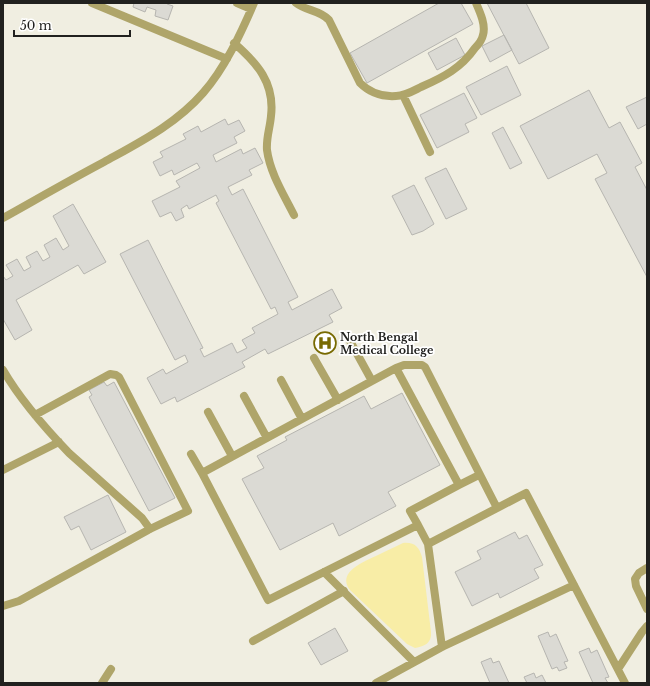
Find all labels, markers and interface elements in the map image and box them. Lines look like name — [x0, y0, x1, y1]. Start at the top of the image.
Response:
scale bar — [14, 12, 130, 38]
text: 50 m — [20, 18, 52, 33]
hospital icon: North Bengal Medical College — [312, 330, 338, 356]
place label: North Bengal Medical College — [340, 330, 434, 357]

